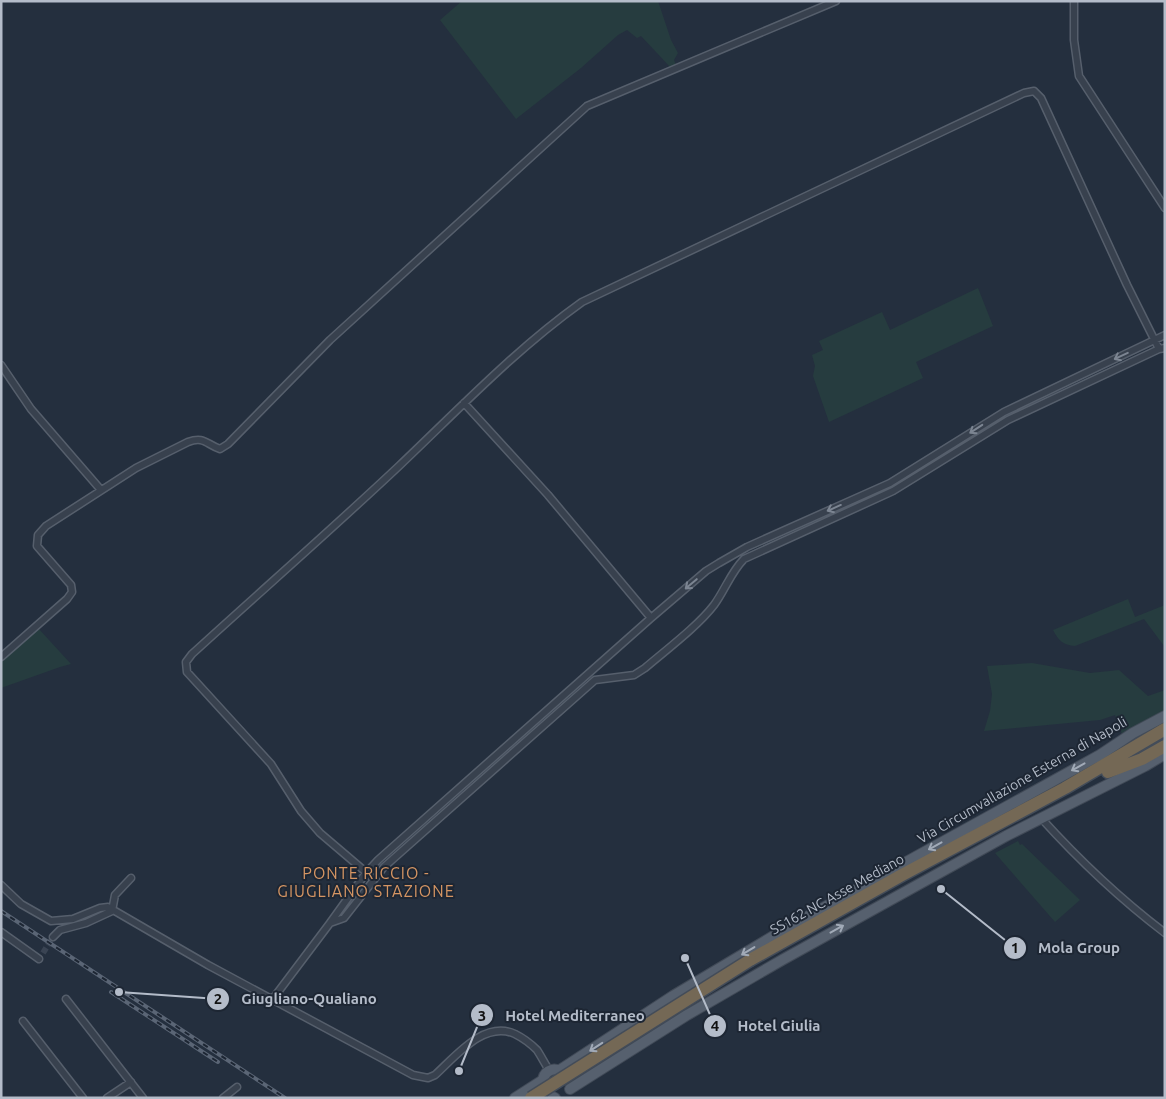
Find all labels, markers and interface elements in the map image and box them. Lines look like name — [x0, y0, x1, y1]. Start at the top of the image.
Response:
one-way arrow — [1114, 352, 1129, 362]
one-way arrow — [969, 424, 983, 434]
one-way arrow — [827, 504, 842, 514]
one-way arrow — [685, 578, 698, 589]
street label: Via Circumvallazione Esterna di Napoli — [915, 713, 1129, 847]
one-way arrow — [1070, 762, 1085, 772]
one-way arrow — [928, 841, 943, 851]
street label: SS162 NC Asse Mediano — [767, 850, 907, 938]
district label: PONTE RICCIO - GIUGLIANO STAZIONE — [277, 864, 455, 900]
one-way arrow — [829, 924, 844, 934]
callout: Mola Group — [1003, 933, 1130, 963]
text: 1 — [1011, 939, 1019, 956]
text: Mola Group — [1038, 939, 1120, 956]
one-way arrow — [741, 947, 755, 957]
callout: Giugliano-Qualiano — [206, 984, 386, 1014]
text: 2 — [214, 990, 222, 1007]
text: Giugliano-Qualiano — [241, 990, 377, 1007]
callout: Hotel Mediterraneo — [470, 1000, 655, 1030]
text: 3 — [478, 1007, 486, 1024]
text: Hotel Mediterraneo — [505, 1007, 645, 1024]
callout: Hotel Giulia — [702, 1011, 830, 1041]
text: 4 — [711, 1017, 719, 1034]
text: Hotel Giulia — [737, 1017, 821, 1034]
one-way arrow — [589, 1042, 603, 1052]

